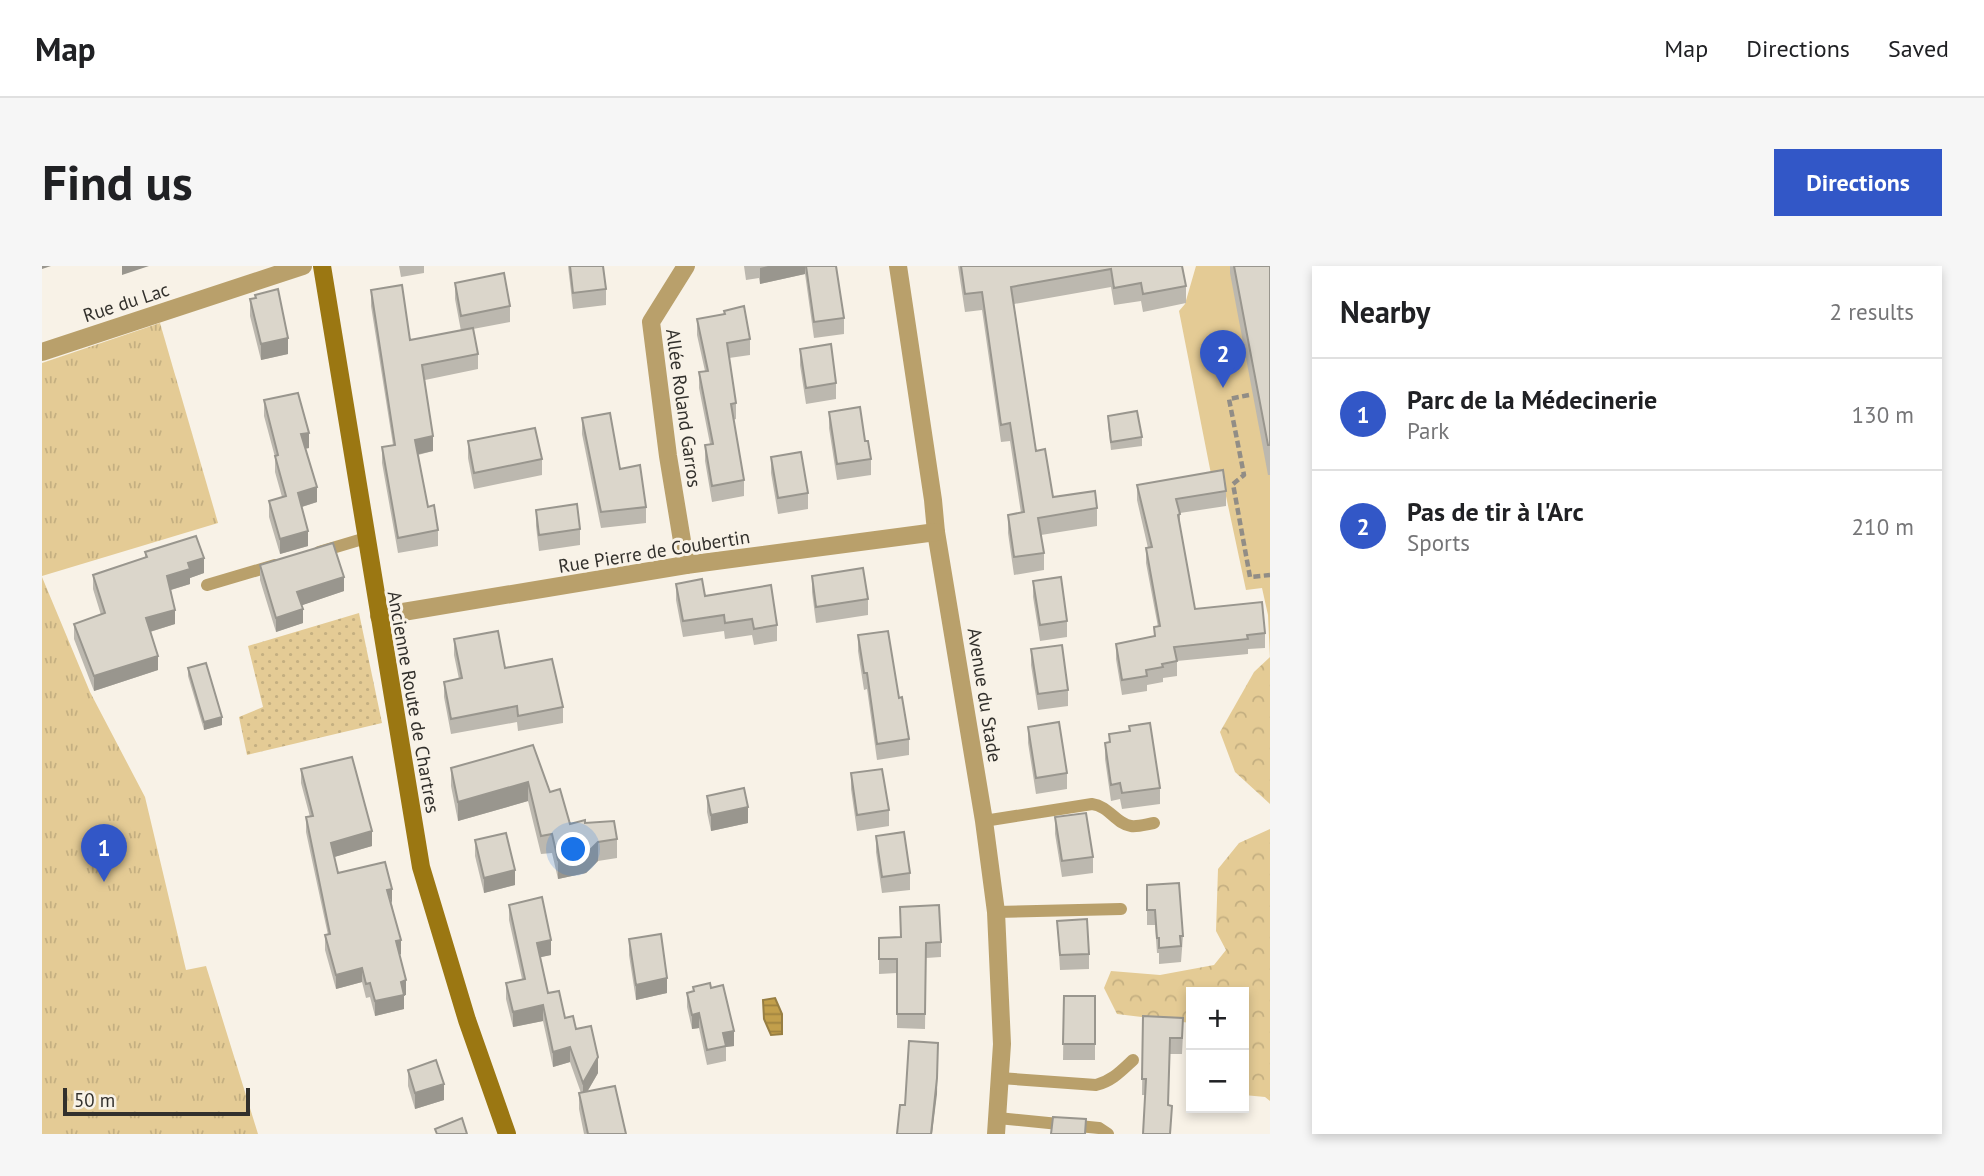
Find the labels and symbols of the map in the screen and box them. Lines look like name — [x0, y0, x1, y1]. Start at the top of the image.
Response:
street label: Rue du Lac — [80, 277, 172, 327]
street label: Allée Roland Garros — [661, 327, 707, 489]
pin: 2 — [1200, 330, 1246, 388]
street label: Rue Pierre de Coubertin — [557, 524, 751, 578]
street label: Ancienne Route de Chartres — [383, 589, 445, 815]
street label: Avenue du Stade — [963, 626, 1007, 764]
pin: 1 — [81, 824, 127, 882]
your location — [556, 832, 590, 866]
scale bar — [63, 1085, 250, 1117]

